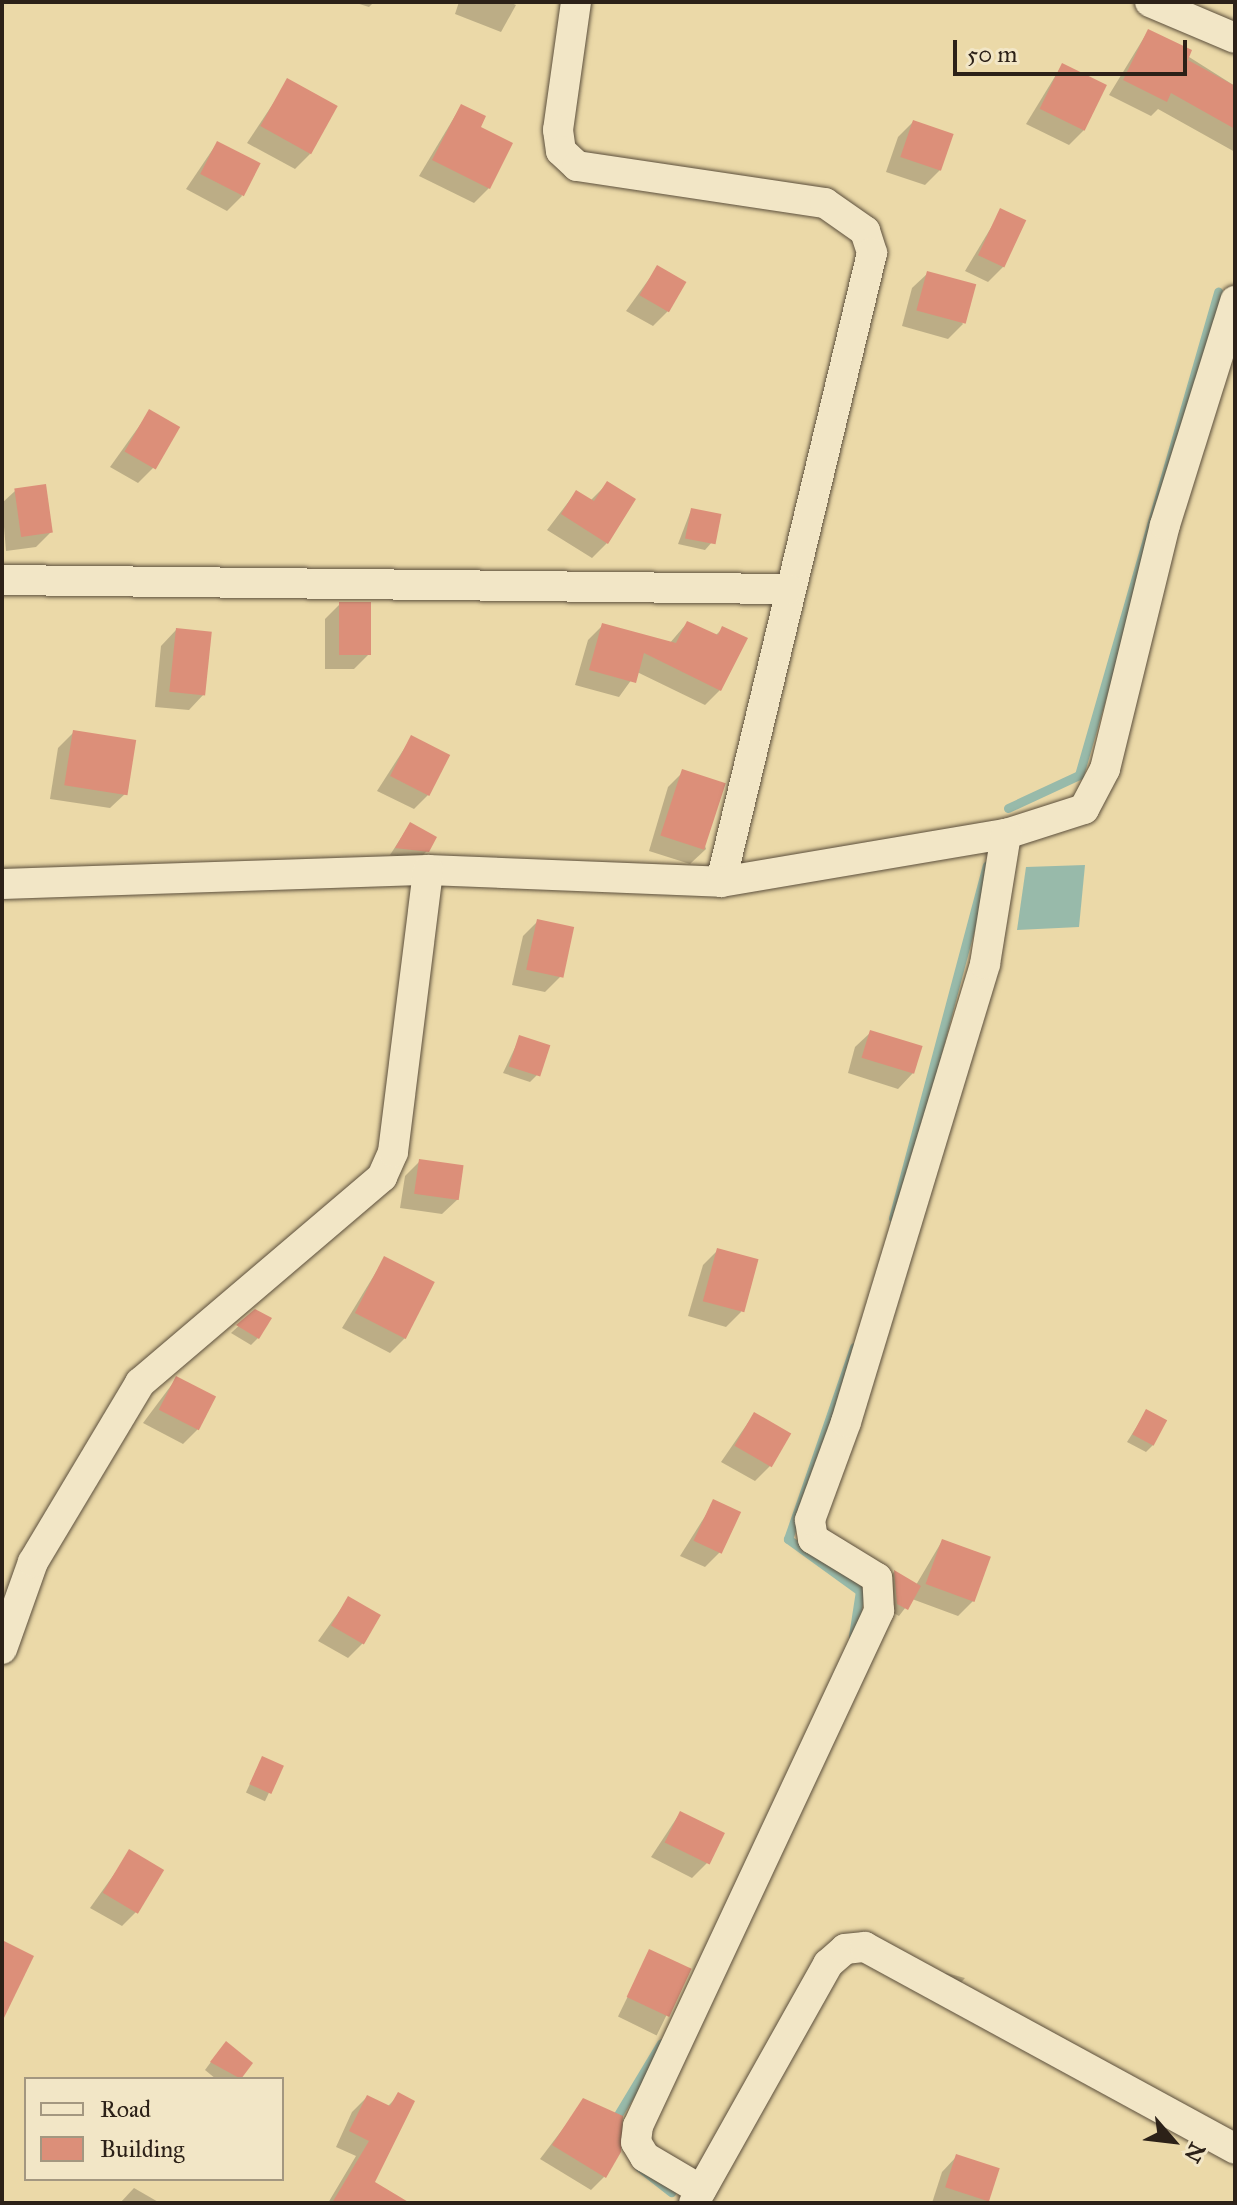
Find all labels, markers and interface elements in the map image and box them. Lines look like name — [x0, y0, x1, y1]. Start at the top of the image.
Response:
scale bar — [957, 24, 1191, 74]
text: 50 m — [967, 39, 1017, 69]
legend — [24, 2077, 284, 2181]
text: Road — [100, 2094, 151, 2124]
north arrow — [1133, 2101, 1213, 2181]
text: Building — [100, 2134, 185, 2164]
text: N — [1178, 2138, 1211, 2167]

